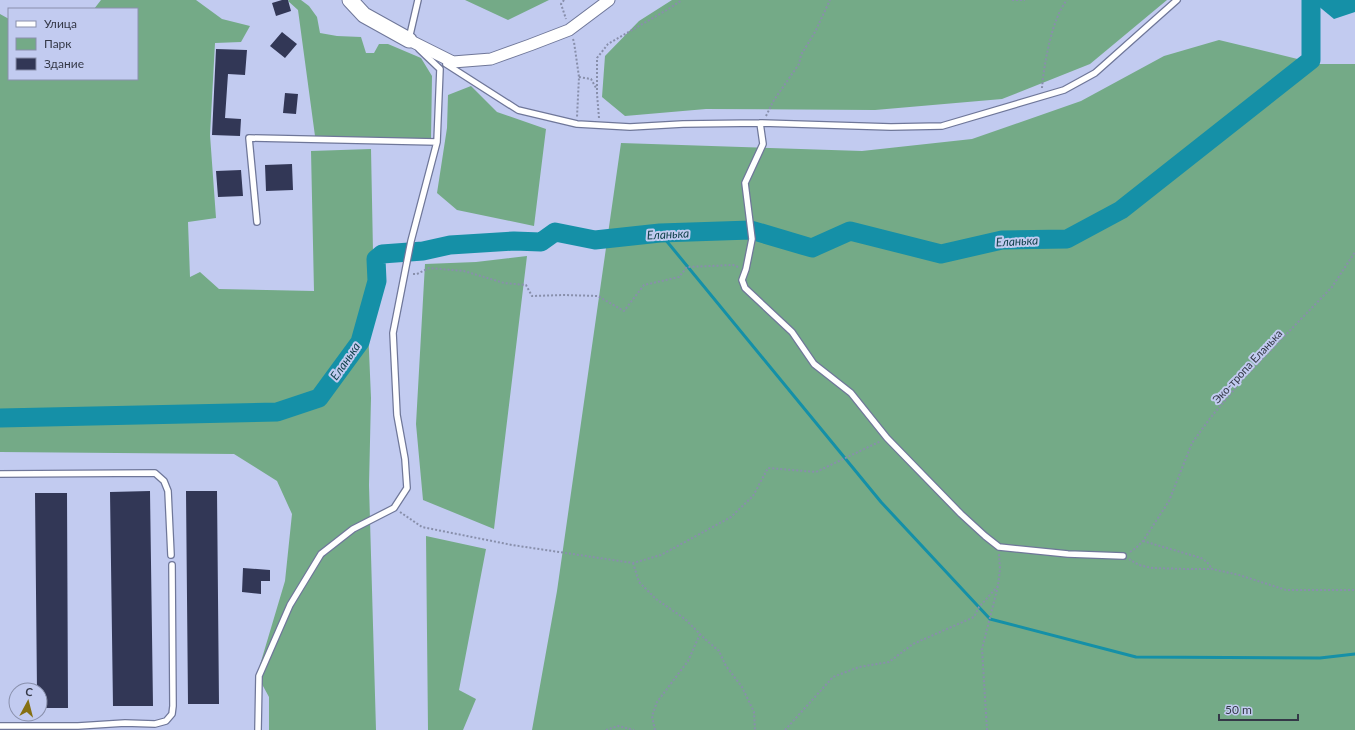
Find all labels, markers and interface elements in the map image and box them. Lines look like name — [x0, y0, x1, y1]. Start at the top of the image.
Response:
legend — [8, 8, 138, 80]
text: Улица — [44, 16, 77, 31]
text: Парк — [44, 36, 72, 51]
text: Здание — [44, 56, 84, 71]
water label: Еланька — [646, 225, 690, 243]
water label: Еланька — [995, 232, 1039, 250]
street label: Эко-тропа Еланька — [1209, 326, 1285, 406]
water label: Еланька — [327, 339, 363, 383]
north arrow — [8, 682, 48, 722]
text: С — [25, 685, 34, 699]
scale bar — [1219, 696, 1298, 722]
text: 50 m — [1225, 702, 1252, 717]

